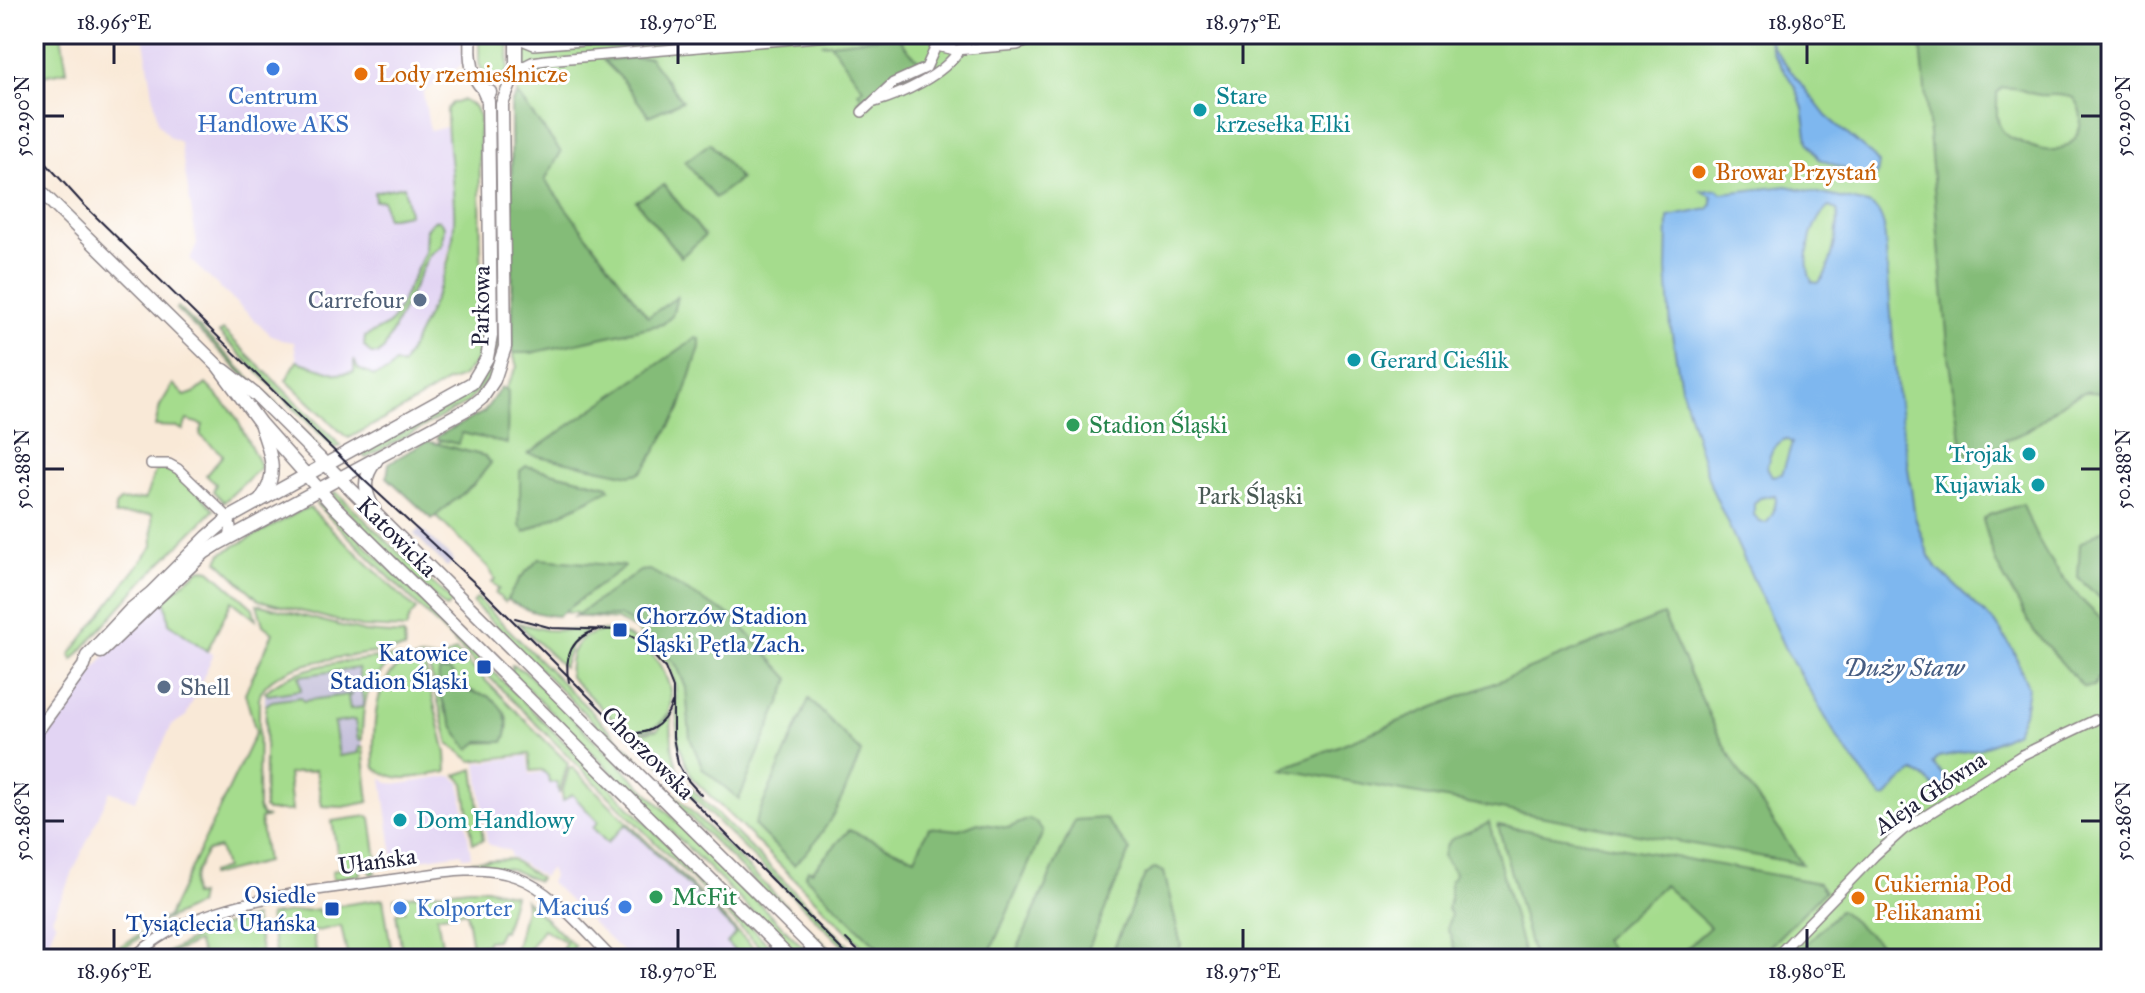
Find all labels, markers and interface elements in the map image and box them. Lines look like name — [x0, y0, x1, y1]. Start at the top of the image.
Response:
text: 18.965°E — [77, 10, 151, 34]
text: 18.970°E — [639, 10, 717, 34]
text: 18.975°E — [1206, 10, 1280, 34]
text: 18.980°E — [1768, 10, 1846, 34]
place label: Lody rzemieślnicze — [377, 59, 568, 89]
marker: Centrum Handlowe AKS — [264, 60, 282, 78]
marker: Lody rzemieślnicze — [352, 65, 370, 83]
text: 50.290°N — [10, 75, 34, 157]
text: 50.290°N — [2111, 75, 2135, 157]
place label: Centrum Handlowe AKS — [197, 81, 349, 139]
place label: Stare krzesełka Elki — [1216, 81, 1351, 139]
marker: Stare krzesełka Elki — [1191, 101, 1209, 119]
place label: Browar Przystań — [1715, 157, 1877, 187]
marker: Browar Przystań — [1690, 163, 1708, 181]
street label: Parkowa — [465, 264, 497, 347]
place label: Carrefour — [308, 285, 404, 315]
marker: Carrefour — [411, 291, 429, 309]
place label: Gerard Cieślik — [1370, 345, 1509, 375]
marker: Gerard Cieślik — [1345, 351, 1363, 369]
place label: Stadion Śląski — [1089, 410, 1228, 440]
marker: Stadion Śląski — [1064, 416, 1082, 434]
text: 50.288°N — [10, 429, 34, 509]
text: 50.288°N — [2111, 429, 2135, 509]
place label: Trojak — [1949, 439, 2014, 469]
marker: Trojak — [2020, 445, 2038, 463]
place label: Kujawiak — [1933, 470, 2023, 500]
marker: Kujawiak — [2029, 476, 2047, 494]
park label: Park Śląski — [1197, 481, 1303, 511]
street label: Katowicka — [351, 491, 444, 584]
place label: Chorzów Stadion Śląski Pętla Zach. — [636, 601, 807, 659]
marker: Chorzów Stadion Śląski Pętla Zach. — [611, 621, 629, 639]
place label: Katowice Stadion Śląski — [330, 638, 468, 696]
water label: Duży Staw — [1844, 651, 1966, 683]
marker: Katowice Stadion Śląski — [475, 658, 493, 676]
place label: Shell — [180, 672, 231, 702]
marker: Shell — [155, 678, 173, 696]
street label: Chorzowska — [595, 700, 702, 807]
street label: Aleja Główna — [1867, 744, 1992, 842]
text: 50.286°N — [10, 781, 34, 861]
text: 50.286°N — [2111, 781, 2135, 861]
place label: Dom Handlowy — [416, 805, 575, 835]
marker: Dom Handlowy — [391, 811, 409, 829]
street label: Ułańska — [336, 841, 419, 881]
place label: Cukiernia Pod Pelikanami — [1874, 869, 2012, 927]
place label: Osiedle Tysiąclecia Ułańska — [126, 880, 317, 938]
place label: McFit — [672, 882, 738, 912]
marker: McFit — [647, 888, 665, 906]
marker: Cukiernia Pod Pelikanami — [1849, 889, 1867, 907]
place label: Maciuś — [536, 892, 610, 922]
place label: Kolporter — [416, 893, 512, 923]
marker: Maciuś — [616, 898, 634, 916]
marker: Kolporter — [391, 899, 409, 917]
marker: Osiedle Tysiąclecia Ułańska — [323, 900, 341, 918]
text: 18.965°E — [77, 959, 151, 983]
text: 18.970°E — [639, 959, 717, 983]
text: 18.975°E — [1206, 959, 1280, 983]
text: 18.980°E — [1768, 959, 1846, 983]

